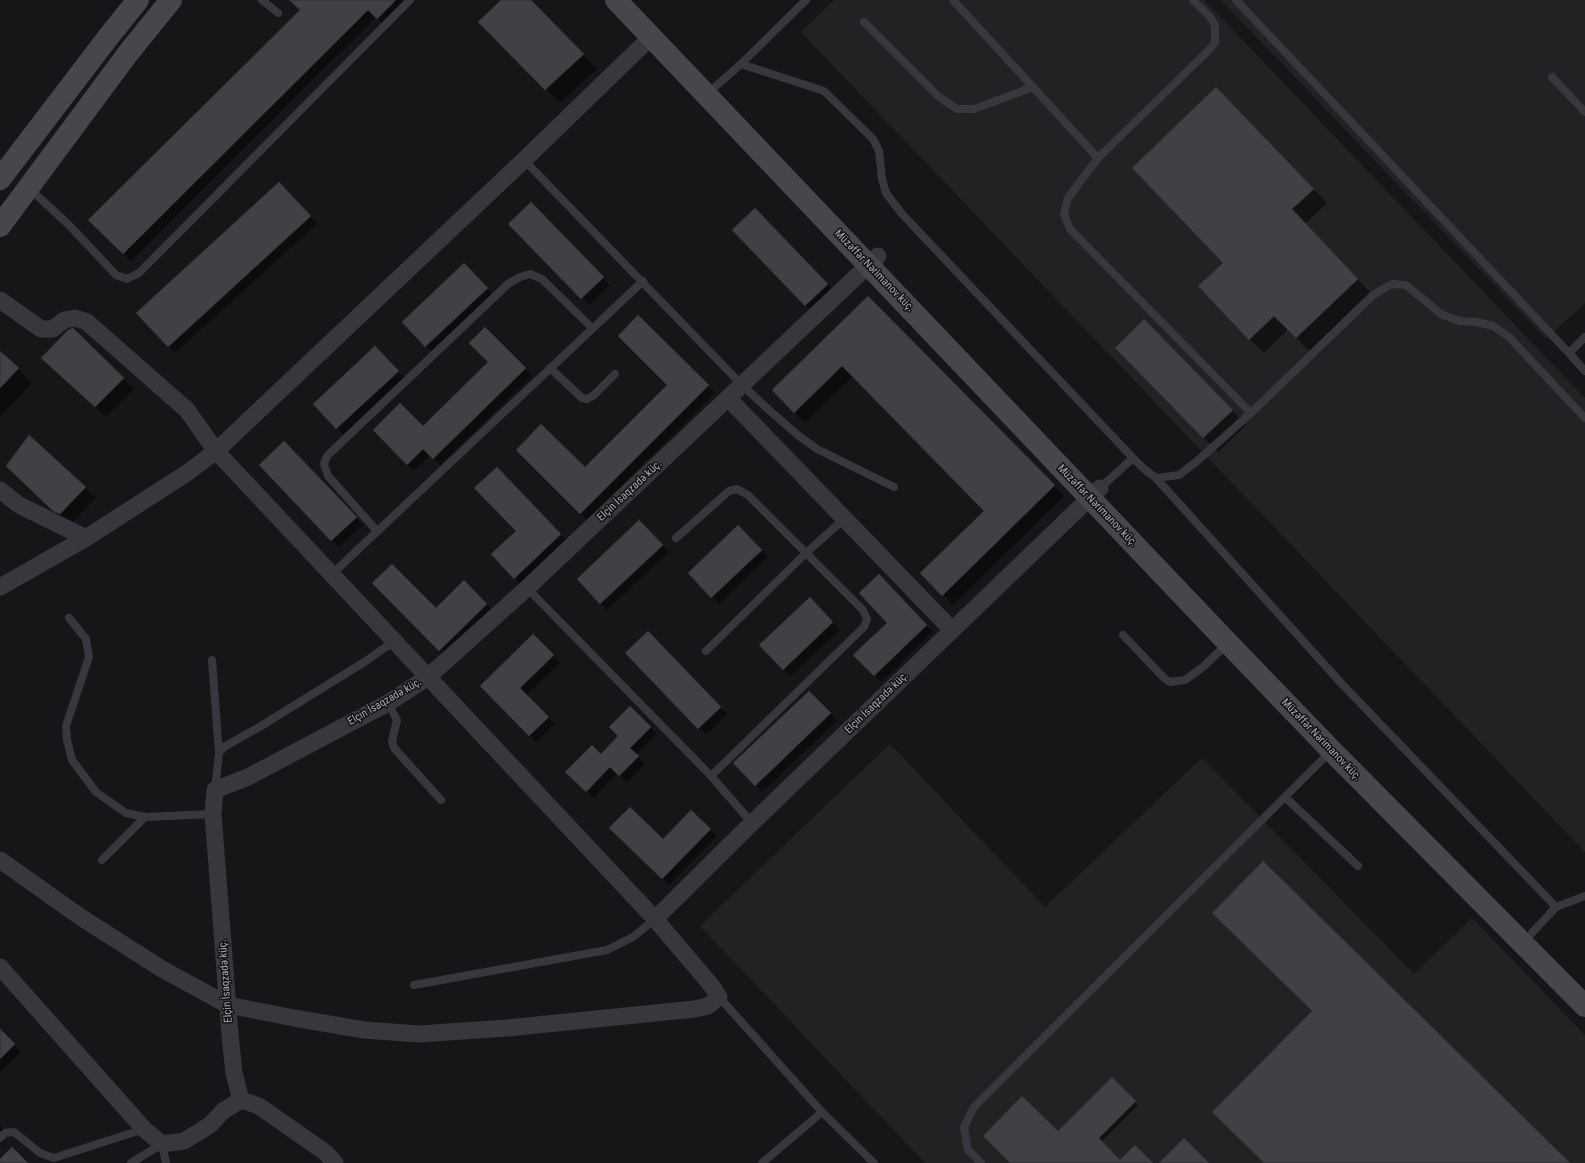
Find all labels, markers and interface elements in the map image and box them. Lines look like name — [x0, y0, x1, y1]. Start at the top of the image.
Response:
street label: Müzəffər Nərimanov küç. — [831, 227, 917, 315]
street label: Elçin İsaqzadə küç. — [595, 458, 665, 524]
street label: Müzəffər Nərimanov küç. — [1054, 462, 1140, 550]
street label: Elçin İsaqzadə küç. — [842, 669, 912, 737]
street label: Elçin İsaqzadə küç. — [346, 675, 424, 729]
street label: Müzəffər Nərimanov küç. — [1278, 696, 1364, 784]
street label: Elçin İsaqzadə küç. — [217, 939, 235, 1023]

